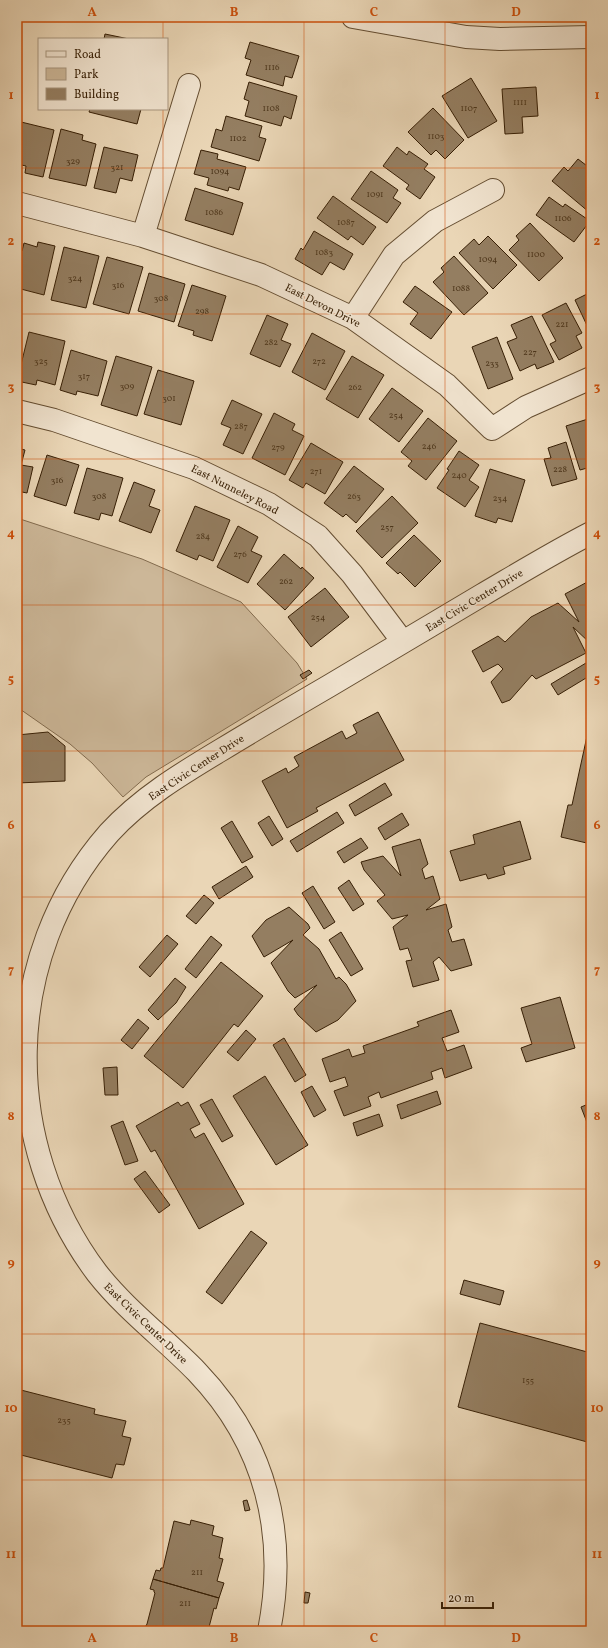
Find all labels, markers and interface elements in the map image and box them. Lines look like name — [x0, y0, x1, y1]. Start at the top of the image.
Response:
text: A — [87, 4, 97, 22]
text: B — [230, 4, 239, 22]
text: C — [370, 4, 378, 22]
text: D — [511, 4, 521, 22]
legend — [38, 38, 168, 110]
text: Road — [74, 47, 101, 63]
house number: 1116 — [264, 61, 280, 74]
text: Park — [74, 67, 99, 83]
text: 1 — [8, 87, 14, 105]
text: Building — [74, 87, 119, 103]
text: 1 — [594, 87, 600, 105]
house number: 1111 — [513, 96, 527, 109]
house number: 1108 — [263, 102, 280, 115]
house number: 1107 — [461, 102, 477, 115]
house number: 1103 — [428, 130, 445, 143]
house number: 1102 — [229, 132, 247, 145]
house number: 329 — [66, 155, 80, 168]
house number: 321 — [111, 161, 123, 174]
house number: 1094 — [211, 165, 229, 178]
house number: 1091 — [366, 188, 384, 201]
house number: 1086 — [205, 206, 223, 219]
house number: 1106 — [554, 212, 572, 225]
house number: 1087 — [337, 216, 355, 229]
text: 2 — [8, 233, 15, 251]
text: 2 — [594, 233, 601, 251]
house number: 1083 — [315, 246, 333, 259]
house number: 1100 — [527, 248, 546, 261]
house number: 1094 — [479, 253, 497, 266]
house number: 324 — [68, 272, 82, 285]
house number: 316 — [112, 279, 125, 292]
street label: East Devon Drive — [282, 281, 363, 332]
house number: 1088 — [452, 282, 470, 295]
house number: 308 — [154, 292, 169, 305]
house number: 298 — [195, 305, 209, 318]
house number: 221 — [555, 318, 569, 331]
house number: 282 — [264, 336, 278, 349]
house number: 227 — [523, 346, 537, 359]
house number: 325 — [34, 355, 48, 368]
house number: 272 — [312, 355, 326, 368]
house number: 233 — [485, 357, 499, 370]
house number: 317 — [78, 370, 90, 383]
text: 3 — [8, 379, 15, 397]
text: 3 — [594, 379, 601, 397]
house number: 309 — [120, 380, 135, 393]
house number: 262 — [348, 381, 362, 394]
house number: 301 — [162, 392, 176, 405]
house number: 254 — [389, 409, 403, 422]
house number: 287 — [234, 420, 248, 433]
house number: 246 — [422, 440, 437, 453]
house number: 279 — [271, 441, 285, 454]
street label: East Nunneley Road — [188, 462, 281, 519]
house number: 228 — [553, 463, 568, 476]
house number: 271 — [310, 465, 322, 478]
house number: 240 — [451, 469, 467, 482]
house number: 316 — [51, 474, 64, 487]
house number: 308 — [92, 490, 107, 503]
house number: 263 — [347, 490, 361, 503]
house number: 234 — [493, 492, 507, 505]
house number: 257 — [380, 521, 394, 534]
text: 4 — [7, 525, 15, 543]
text: 4 — [593, 525, 601, 543]
house number: 284 — [196, 530, 210, 543]
house number: 276 — [233, 548, 247, 561]
street label: East Civic Center Drive — [423, 566, 526, 636]
house number: 262 — [279, 575, 293, 588]
house number: 254 — [311, 611, 325, 624]
text: 5 — [8, 671, 14, 689]
text: 5 — [594, 671, 600, 689]
street label: East Civic Center Drive — [146, 732, 248, 805]
text: 6 — [7, 817, 15, 835]
text: 6 — [593, 817, 601, 835]
text: 7 — [8, 962, 14, 980]
text: 7 — [594, 962, 600, 980]
text: 8 — [7, 1108, 15, 1126]
text: 8 — [593, 1108, 601, 1126]
text: 9 — [7, 1254, 15, 1272]
text: 9 — [593, 1254, 601, 1272]
street label: East Civic Center Drive — [100, 1280, 190, 1368]
house number: 155 — [522, 1374, 534, 1387]
text: 10 — [4, 1400, 18, 1418]
text: 10 — [590, 1400, 604, 1418]
house number: 235 — [57, 1414, 71, 1427]
text: 11 — [6, 1546, 16, 1564]
text: 11 — [592, 1546, 602, 1564]
house number: 211 — [191, 1566, 203, 1579]
scale bar — [442, 1584, 493, 1610]
text: 20 m — [448, 1591, 475, 1607]
house number: 211 — [179, 1597, 191, 1610]
text: A — [87, 1630, 97, 1648]
text: B — [230, 1630, 239, 1648]
text: C — [370, 1630, 378, 1648]
text: D — [511, 1630, 521, 1648]

